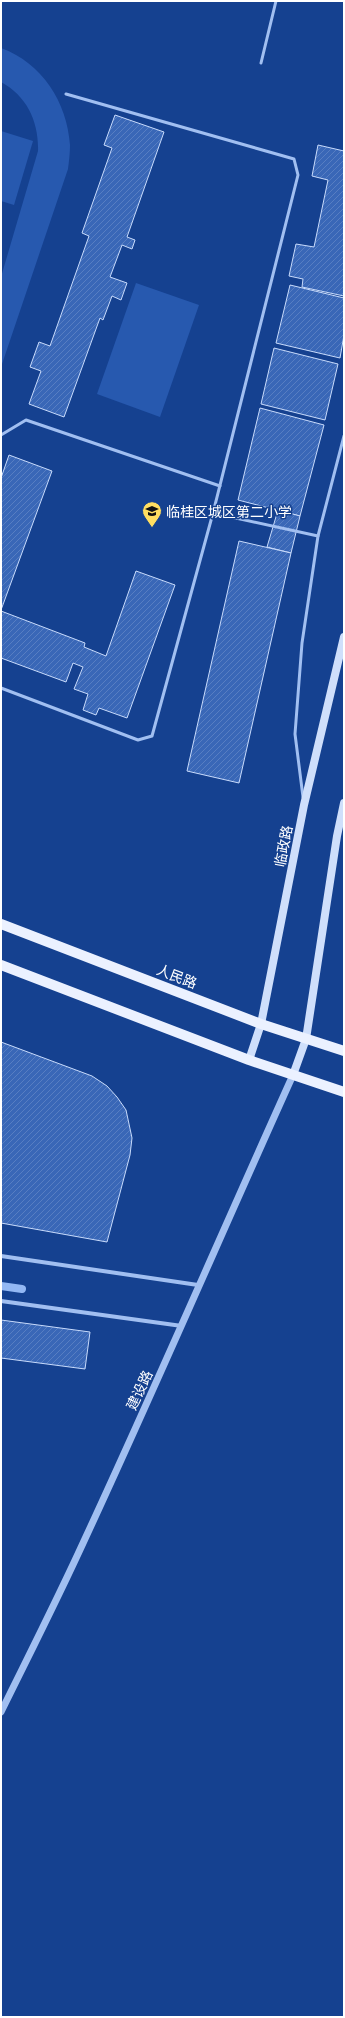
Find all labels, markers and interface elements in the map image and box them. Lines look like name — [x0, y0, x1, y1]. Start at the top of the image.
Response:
school or university icon: 临桂区城区第二小学 — [141, 500, 163, 528]
place label: 临桂区城区第二小学 — [166, 503, 292, 520]
street label: 临政路 — [271, 824, 295, 868]
street label: 人民路 — [154, 961, 200, 991]
street label: 建设路 — [122, 1367, 156, 1413]

